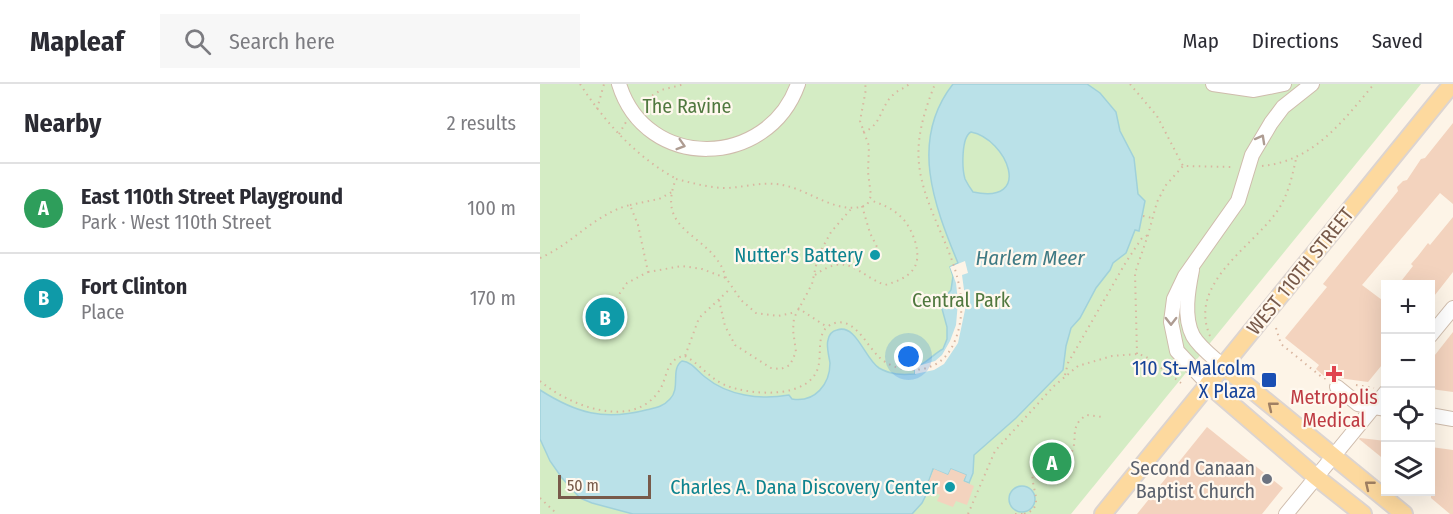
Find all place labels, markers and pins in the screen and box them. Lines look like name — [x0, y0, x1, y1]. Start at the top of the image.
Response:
place label: Nutter's Battery — [734, 243, 863, 267]
marker: Nutter's Battery — [868, 248, 882, 262]
pin: B — [586, 294, 624, 340]
place label: 110 St–Malcolm X Plaza — [1132, 356, 1256, 403]
marker: Metropolis Medical — [1325, 365, 1343, 383]
marker: 110 St–Malcolm X Plaza — [1260, 371, 1278, 389]
place label: Metropolis Medical — [1290, 385, 1378, 432]
pin: A — [1032, 440, 1072, 484]
place label: Second Canaan Baptist Church — [1130, 456, 1255, 503]
marker: Second Canaan Baptist Church — [1260, 472, 1274, 486]
place label: Charles A. Dana Discovery Center — [670, 475, 938, 499]
marker: Charles A. Dana Discovery Center — [943, 480, 957, 494]

